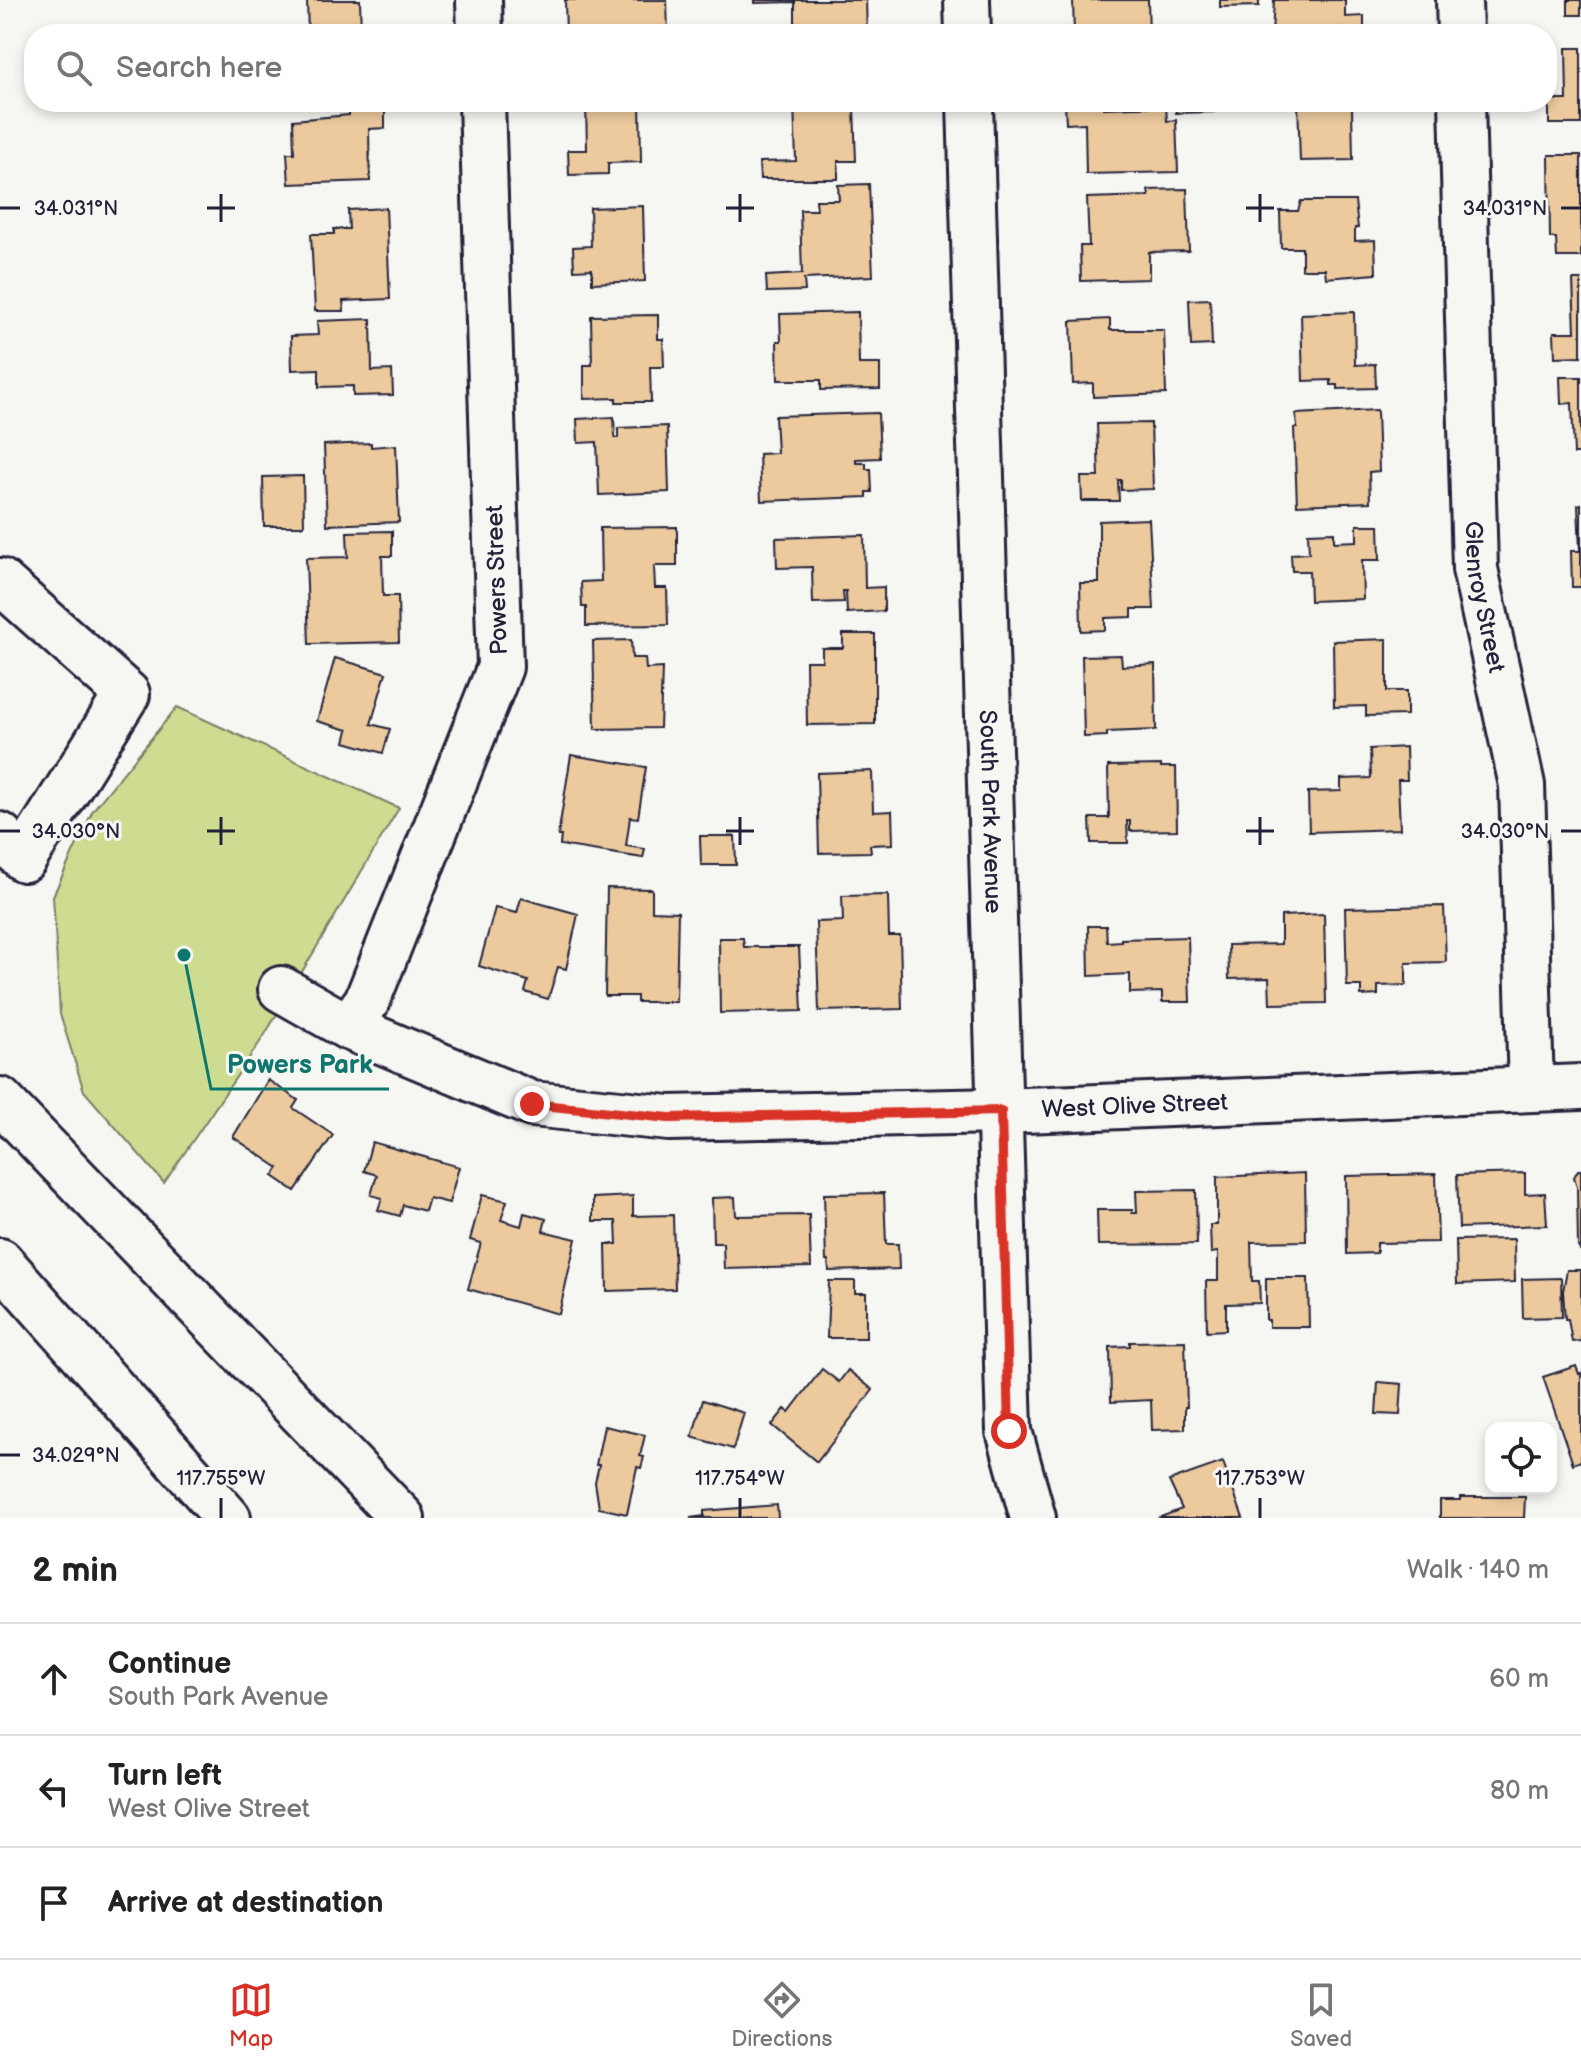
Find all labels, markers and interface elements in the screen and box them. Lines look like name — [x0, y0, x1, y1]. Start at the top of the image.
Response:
search box — [24, 24, 1557, 112]
icon: search — [52, 46, 96, 90]
text: Search here — [116, 50, 282, 86]
text: 34.031°N — [34, 197, 118, 221]
text: 34.031°N — [1463, 197, 1547, 221]
street label: Powers Street — [480, 504, 514, 656]
street label: Glenroy Street — [1459, 521, 1512, 676]
street label: South Park Avenue — [973, 709, 1008, 914]
text: 34.030°N — [32, 820, 120, 844]
text: 34.030°N — [1461, 820, 1549, 844]
callout: Powers Park — [211, 1039, 389, 1089]
text: Powers Park — [227, 1050, 373, 1081]
route end — [514, 1086, 550, 1122]
street label: West Olive Street — [1041, 1087, 1229, 1124]
route start — [991, 1413, 1027, 1449]
map controls — [1485, 1422, 1557, 1494]
button: locate — [1485, 1422, 1557, 1494]
text: 34.029°N — [32, 1444, 120, 1468]
text: 117.755°W — [176, 1467, 266, 1491]
text: 117.754°W — [695, 1467, 785, 1491]
text: 117.753°W — [1215, 1467, 1305, 1491]
text: 2 min — [32, 1550, 118, 1591]
text: Walk · 140 m — [1407, 1555, 1549, 1586]
text: Continue — [108, 1646, 231, 1682]
icon: ahead — [32, 1657, 76, 1701]
text: 60 m — [1489, 1664, 1549, 1695]
text: South Park Avenue — [108, 1682, 329, 1713]
text: Turn left — [108, 1758, 222, 1794]
icon: left — [32, 1769, 76, 1813]
text: 80 m — [1490, 1776, 1549, 1807]
text: West Olive Street — [108, 1794, 310, 1825]
icon: arrive — [32, 1881, 76, 1925]
text: Arrive at destination — [108, 1885, 384, 1921]
tab: Map — [229, 1978, 273, 2053]
tab: Directions — [731, 1978, 832, 2053]
tab: Saved — [1290, 1978, 1352, 2053]

